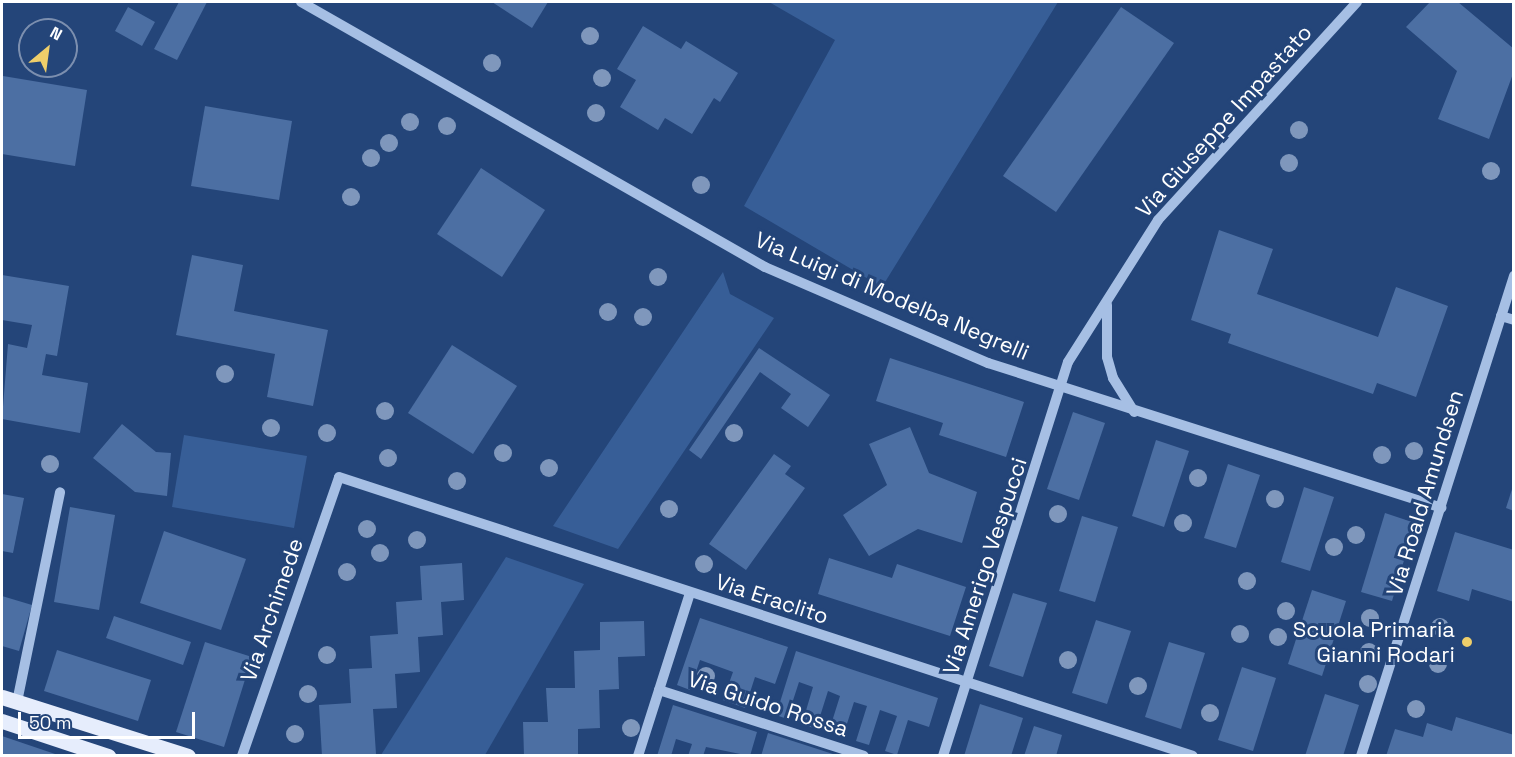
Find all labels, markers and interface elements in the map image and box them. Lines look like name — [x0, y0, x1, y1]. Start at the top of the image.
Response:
north arrow — [18, 18, 78, 78]
street label: Via Giuseppe Impastato — [1131, 19, 1317, 223]
text: N — [46, 22, 66, 45]
street label: Via Luigi di Modelba Negrelli — [751, 226, 1033, 366]
street label: Via Roald Amundsen — [1381, 387, 1469, 599]
street label: Via Amerigo Vespucci — [937, 454, 1033, 678]
street label: Via Archimede — [235, 535, 309, 685]
street label: Via Eraclito — [712, 568, 832, 630]
place label: Scuola Primaria Gianni Rodari — [1293, 616, 1455, 668]
marker: Scuola Primaria Gianni Rodari — [1460, 635, 1474, 649]
street label: Via Guido Rossa — [684, 666, 852, 742]
scale bar — [21, 700, 198, 738]
text: 50 m — [29, 711, 71, 734]

